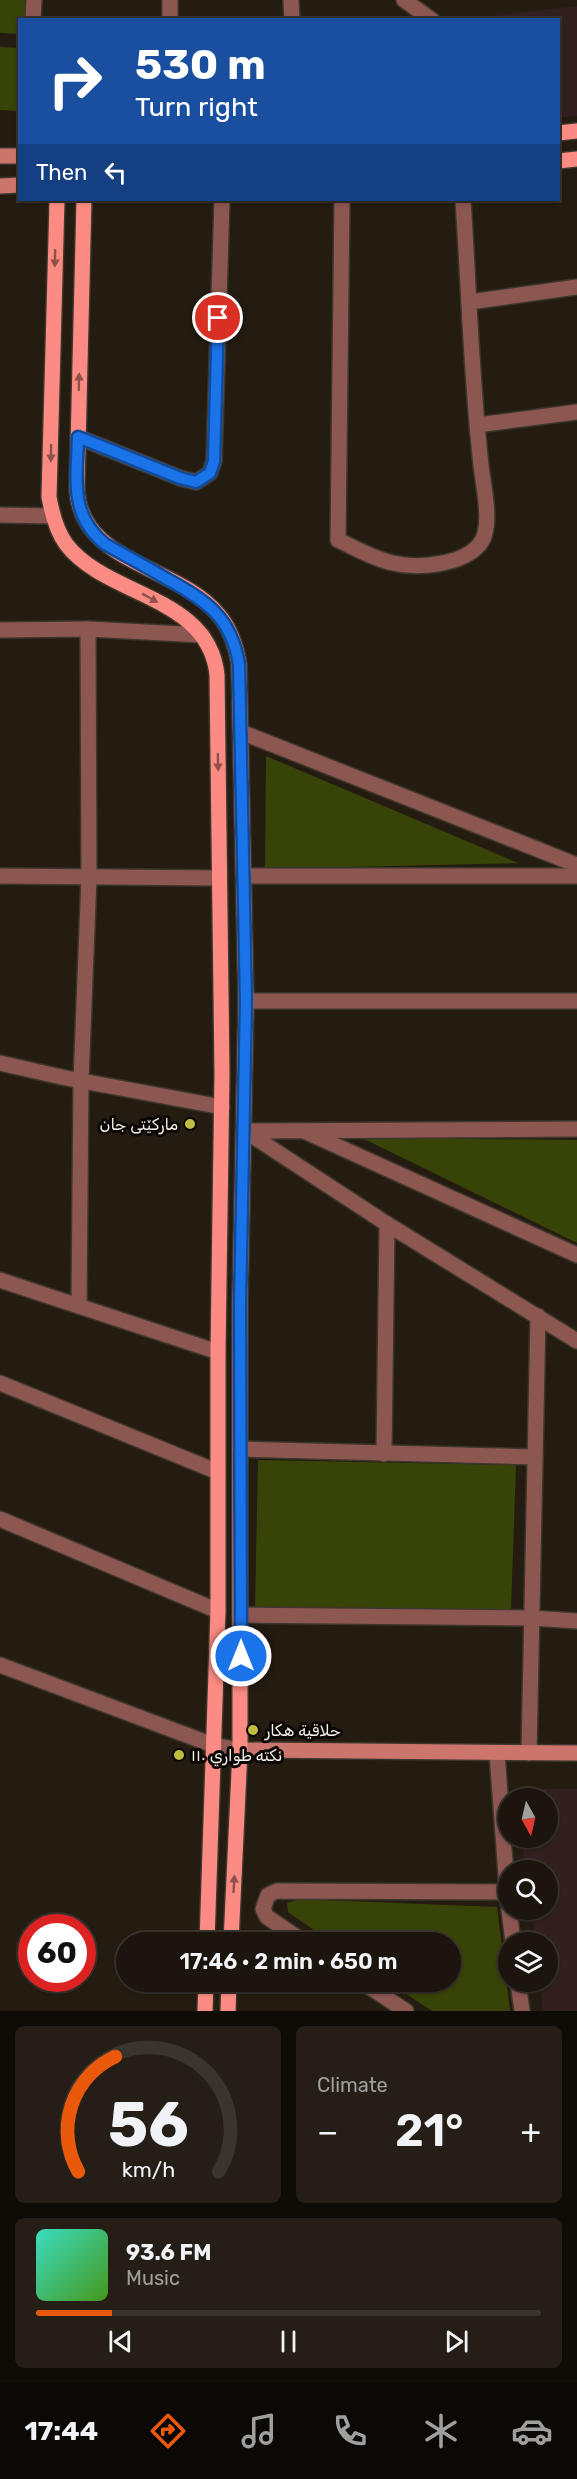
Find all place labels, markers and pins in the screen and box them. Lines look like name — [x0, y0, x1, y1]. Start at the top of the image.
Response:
pin — [192, 292, 243, 343]
place label: مارکێتی جان — [100, 1115, 178, 1135]
marker: مارکێتی جان — [183, 1117, 197, 1131]
place label: حلاقية هكار — [264, 1721, 341, 1741]
marker: حلاقية هكار — [246, 1723, 260, 1737]
place label: نكته طواري ١١٠ — [191, 1746, 282, 1767]
marker: نكته طواري ١١٠ — [172, 1748, 186, 1762]

